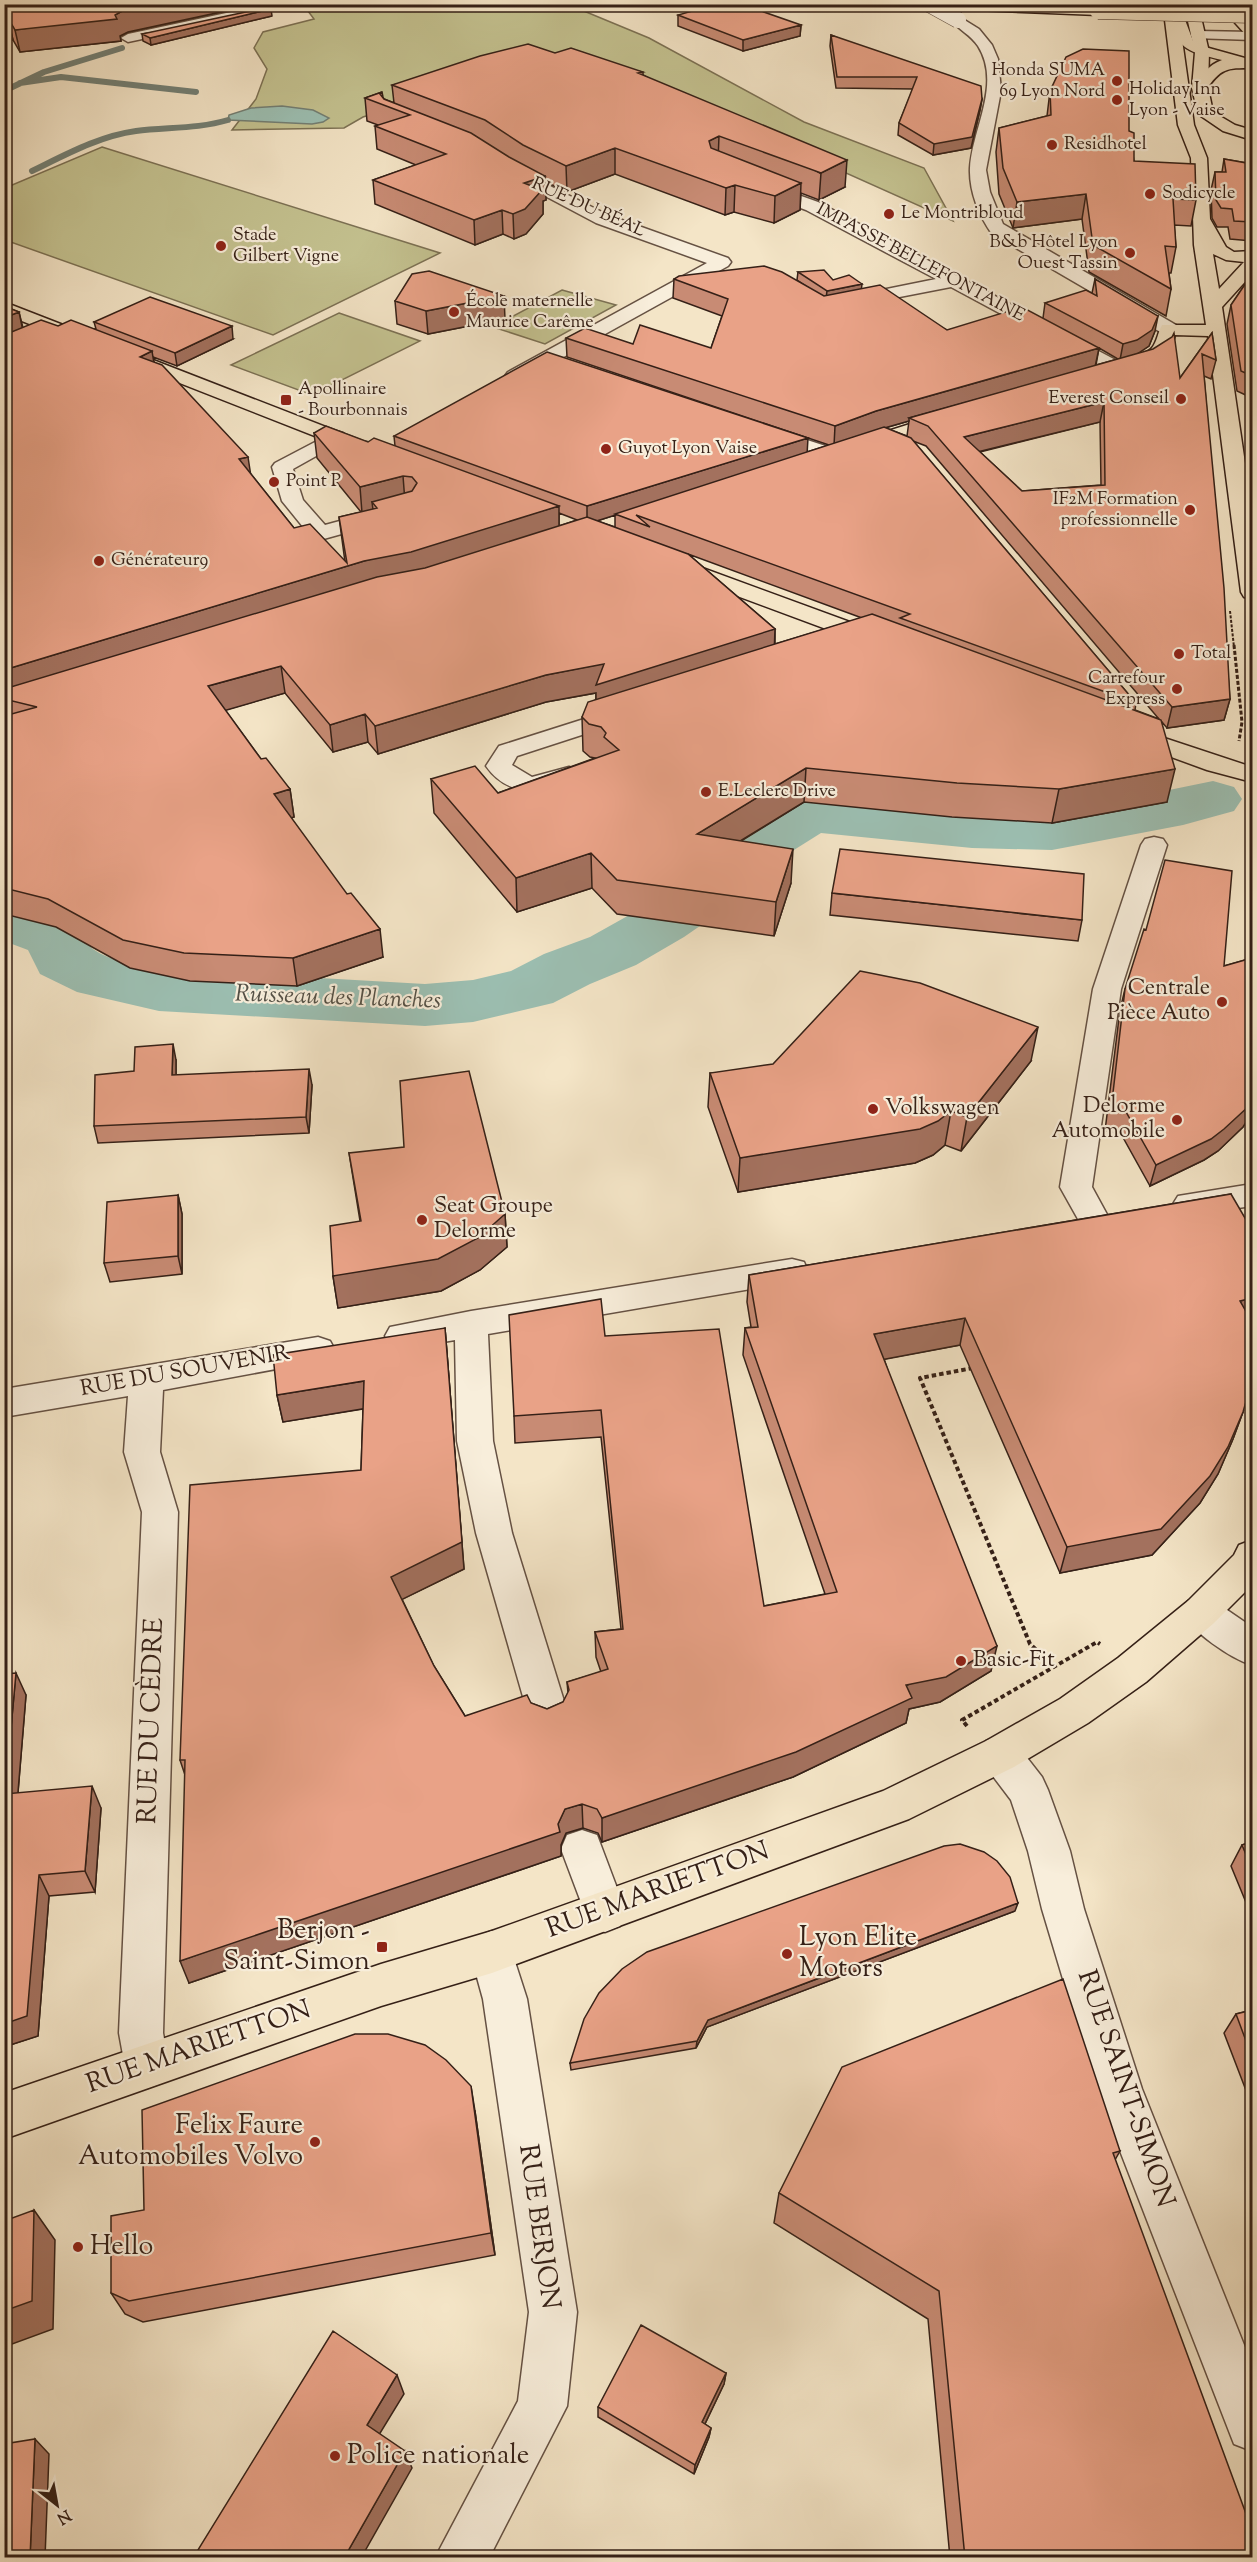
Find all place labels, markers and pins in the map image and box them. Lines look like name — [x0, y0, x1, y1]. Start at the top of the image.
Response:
place label: Honda SUMA 69 Lyon Nord — [992, 58, 1105, 105]
marker: Honda SUMA 69 Lyon Nord — [1110, 74, 1124, 88]
place label: Holiday Inn Lyon - Vaise — [1129, 77, 1225, 124]
marker: Holiday Inn Lyon - Vaise — [1110, 93, 1124, 107]
place label: Residhotel — [1064, 132, 1147, 158]
marker: Residhotel — [1045, 138, 1059, 152]
place label: Sodicycle — [1162, 181, 1235, 207]
marker: Sodicycle — [1143, 187, 1157, 201]
place label: Le Montribloud — [901, 201, 1023, 227]
marker: Le Montribloud — [882, 207, 896, 221]
place label: Stade Gilbert Vigne — [233, 223, 339, 270]
place label: B&b Hôtel Lyon Ouest Tassin — [989, 230, 1118, 277]
marker: Stade Gilbert Vigne — [214, 239, 228, 253]
marker: B&b Hôtel Lyon Ouest Tassin — [1123, 246, 1137, 260]
place label: École maternelle Maurice Carême — [466, 289, 594, 336]
marker: École maternelle Maurice Carême — [447, 305, 461, 319]
place label: Apollinaire - Bourbonnais — [298, 377, 408, 424]
place label: Everest Conseil — [1049, 386, 1169, 412]
marker: Everest Conseil — [1174, 392, 1188, 406]
marker: Apollinaire - Bourbonnais — [279, 393, 293, 407]
place label: Guyot Lyon Vaise — [618, 436, 757, 462]
marker: Guyot Lyon Vaise — [599, 442, 613, 456]
place label: Point P — [286, 469, 341, 495]
marker: Point P — [267, 475, 281, 489]
place label: IF2M Formation professionnelle — [1053, 487, 1178, 534]
marker: IF2M Formation professionnelle — [1183, 503, 1197, 517]
place label: Générateur9 — [111, 548, 208, 574]
marker: Générateur9 — [92, 554, 106, 568]
place label: Total — [1191, 641, 1231, 667]
marker: Total — [1172, 647, 1186, 661]
place label: Carrefour Express — [1088, 666, 1165, 713]
marker: Carrefour Express — [1170, 682, 1184, 696]
place label: E.Leclerc Drive — [718, 779, 836, 805]
marker: E.Leclerc Drive — [699, 785, 713, 799]
place label: Centrale Pièce Auto — [1107, 973, 1210, 1030]
marker: Centrale Pièce Auto — [1215, 995, 1229, 1009]
place label: Delorme Automobile — [1051, 1091, 1165, 1148]
place label: Volkswagen — [885, 1093, 1000, 1125]
marker: Volkswagen — [866, 1102, 880, 1116]
marker: Delorme Automobile — [1170, 1113, 1184, 1127]
place label: Seat Groupe Delorme — [434, 1191, 553, 1248]
marker: Seat Groupe Delorme — [415, 1213, 429, 1227]
place label: Basic-Fit — [973, 1645, 1055, 1677]
marker: Basic-Fit — [954, 1654, 968, 1668]
place label: Berjon - Saint-Simon — [223, 1912, 370, 1982]
place label: Lyon Elite Motors — [799, 1919, 917, 1989]
marker: Berjon - Saint-Simon — [375, 1940, 389, 1954]
marker: Lyon Elite Motors — [780, 1947, 794, 1961]
place label: Felix Faure Automobiles Volvo — [78, 2107, 303, 2177]
marker: Felix Faure Automobiles Volvo — [308, 2135, 322, 2149]
place label: Hello — [90, 2228, 153, 2267]
marker: Hello — [71, 2240, 85, 2254]
place label: Police nationale — [347, 2437, 529, 2476]
marker: Police nationale — [328, 2449, 342, 2463]

